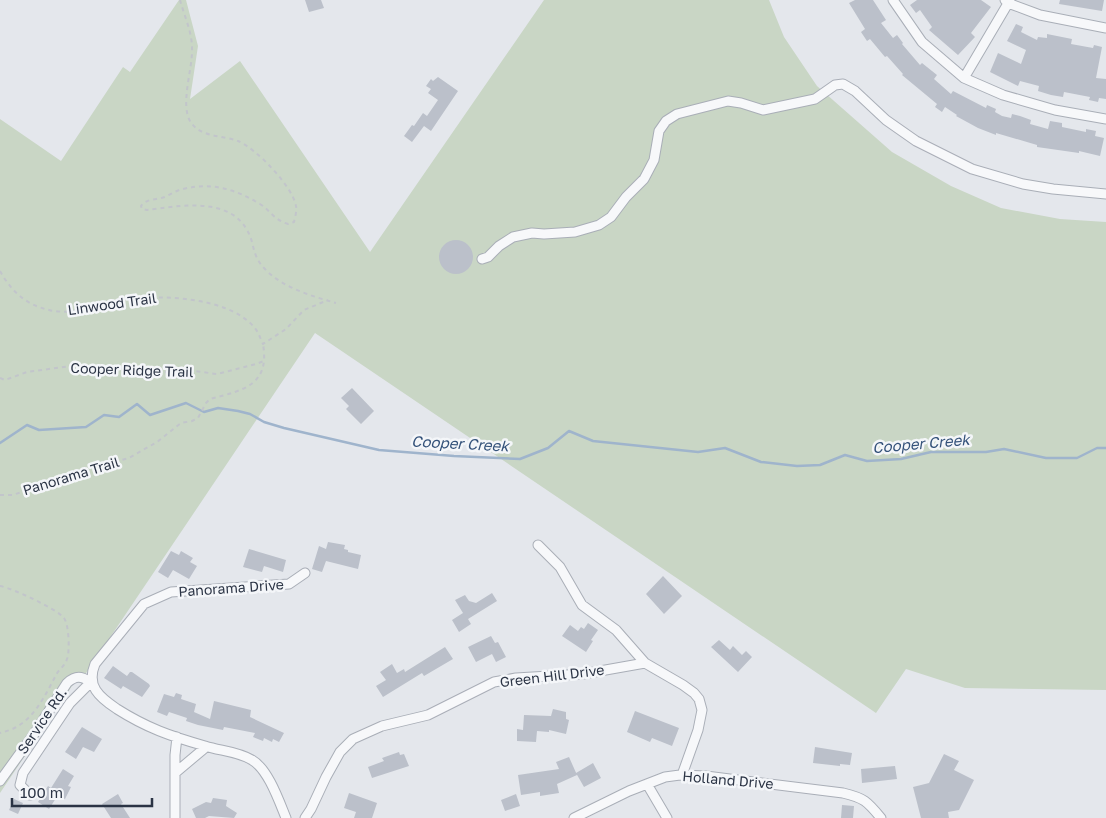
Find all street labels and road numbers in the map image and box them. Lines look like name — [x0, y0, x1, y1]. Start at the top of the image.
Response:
street label: Linwood Trail — [67, 289, 157, 318]
street label: Cooper Ridge Trail — [70, 359, 194, 380]
street label: Panorama Trail — [21, 453, 121, 498]
street label: Panorama Drive — [178, 575, 284, 600]
street label: Green Hill Drive — [499, 661, 605, 690]
street label: Service Rd. — [13, 684, 70, 757]
street label: Holland Drive — [682, 767, 774, 792]

